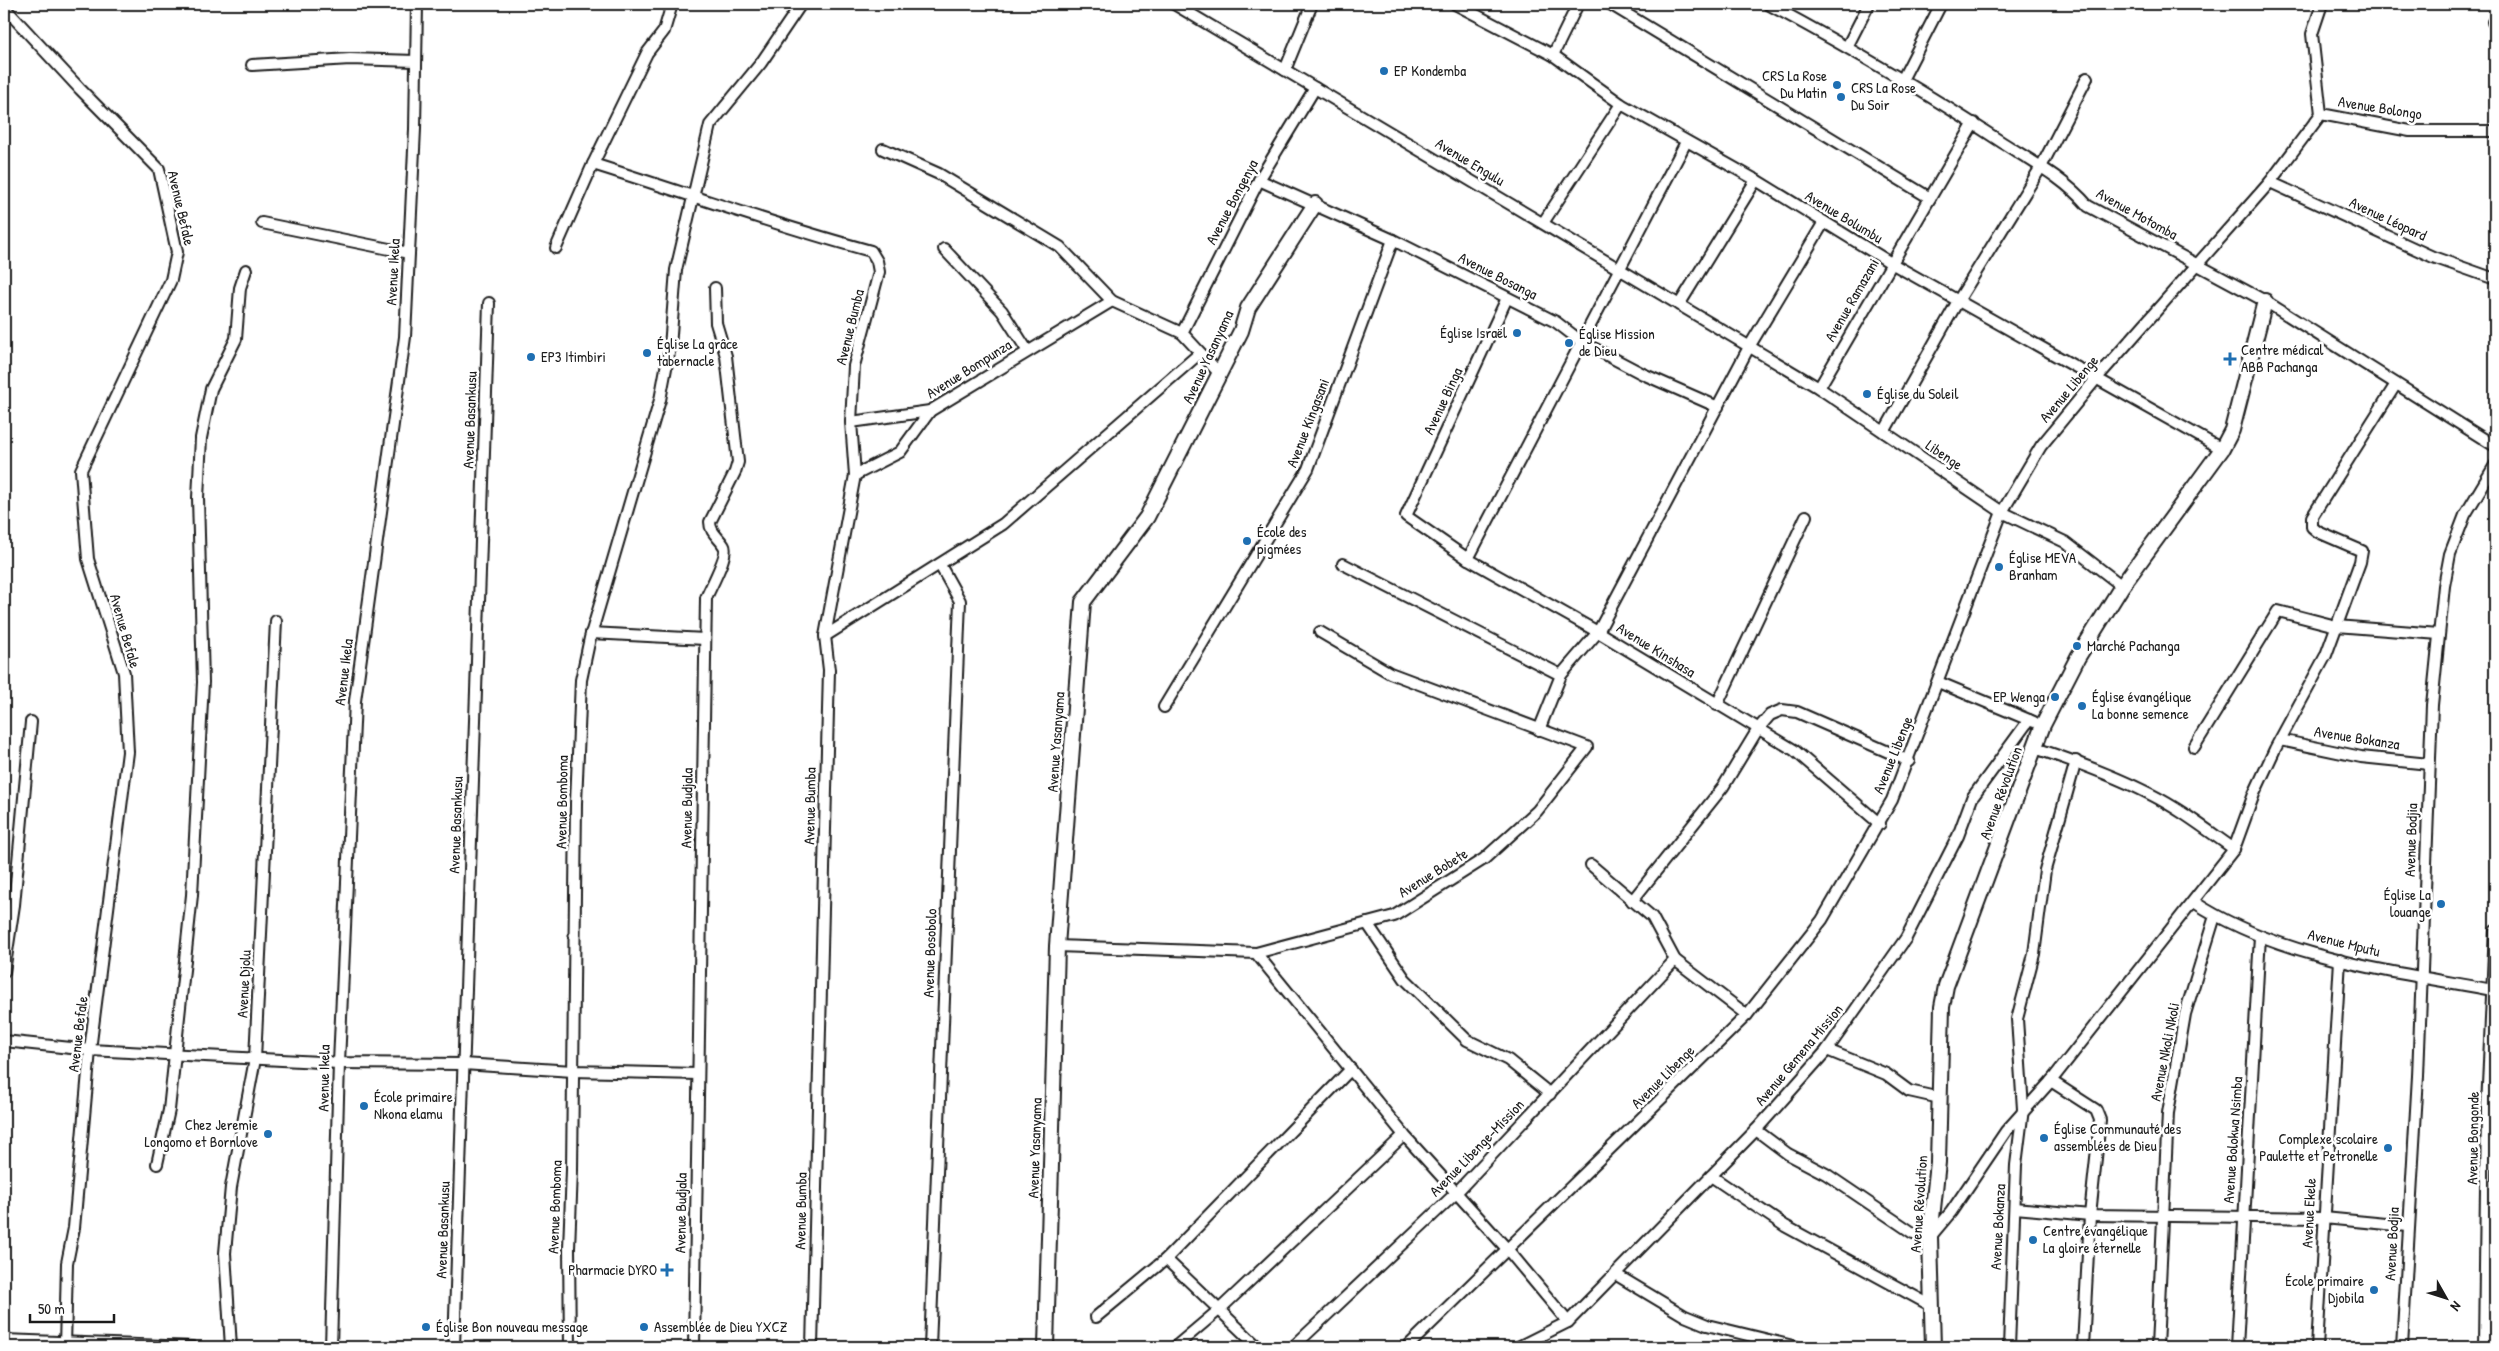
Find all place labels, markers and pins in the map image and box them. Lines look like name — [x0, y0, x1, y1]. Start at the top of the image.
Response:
place label: EP Kondemba — [1394, 60, 1466, 81]
marker: EP Kondemba — [1378, 65, 1390, 77]
place label: CRS La Rose Du Matin — [1762, 65, 1827, 103]
place label: CRS La Rose Du Soir — [1851, 77, 1916, 115]
marker: CRS La Rose Du Matin — [1831, 79, 1843, 91]
marker: CRS La Rose Du Soir — [1835, 91, 1847, 103]
place label: Église Israël — [1440, 322, 1507, 343]
place label: Église Mission de Dieu — [1579, 323, 1655, 361]
marker: Église Israël — [1511, 327, 1523, 339]
place label: Église La grâce tabernacle — [657, 333, 738, 371]
marker: Église Mission de Dieu — [1563, 337, 1575, 349]
place label: Centre médical ABB Pachanga — [2241, 339, 2323, 377]
place label: EP3 Itimbiri — [541, 346, 606, 367]
marker: Église La grâce tabernacle — [641, 347, 653, 359]
marker: EP3 Itimbiri — [525, 351, 537, 363]
marker: Centre médical ABB Pachanga — [2223, 352, 2237, 366]
place label: Église du Soleil — [1877, 383, 1958, 404]
marker: Église du Soleil — [1861, 388, 1873, 400]
place label: École des pigmées — [1257, 521, 1307, 559]
marker: École des pigmées — [1241, 535, 1253, 547]
place label: Église MEVA Branham — [2009, 547, 2077, 585]
marker: Église MEVA Branham — [1993, 561, 2005, 573]
place label: Marché Pachanga — [2087, 635, 2180, 656]
marker: Marché Pachanga — [2071, 640, 2083, 652]
place label: EP Wenga — [1993, 686, 2045, 707]
place label: Église évangélique La bonne semence — [2092, 686, 2191, 724]
marker: EP Wenga — [2049, 691, 2061, 703]
marker: Église évangélique La bonne semence — [2076, 700, 2088, 712]
place label: Église La louange — [2384, 884, 2431, 922]
marker: Église La louange — [2435, 898, 2447, 910]
place label: École primaire Nkona elamu — [374, 1086, 453, 1124]
marker: École primaire Nkona elamu — [358, 1100, 370, 1112]
place label: Chez Jeremie Longomo et Bornlove — [144, 1114, 258, 1152]
place label: Église Communauté des assemblées de Dieu — [2054, 1118, 2182, 1156]
marker: Chez Jeremie Longomo et Bornlove — [262, 1128, 274, 1140]
place label: Complexe scolaire Paulette et Petronelle — [2259, 1128, 2378, 1166]
marker: Église Communauté des assemblées de Dieu — [2038, 1132, 2050, 1144]
marker: Complexe scolaire Paulette et Petronelle — [2382, 1142, 2394, 1154]
place label: Centre évangélique La gloire éternelle — [2043, 1220, 2148, 1258]
marker: Centre évangélique La gloire éternelle — [2027, 1234, 2039, 1246]
place label: Pharmacie DYRO — [568, 1259, 657, 1280]
marker: Pharmacie DYRO — [661, 1264, 673, 1276]
place label: École primaire Djobila — [2285, 1270, 2364, 1308]
marker: École primaire Djobila — [2368, 1284, 2380, 1296]
place label: Église Bon nouveau message — [436, 1316, 588, 1337]
place label: Assemblée de Dieu YXCZ — [654, 1316, 788, 1337]
marker: Église Bon nouveau message — [420, 1321, 432, 1333]
marker: Assemblée de Dieu YXCZ — [638, 1321, 650, 1333]

